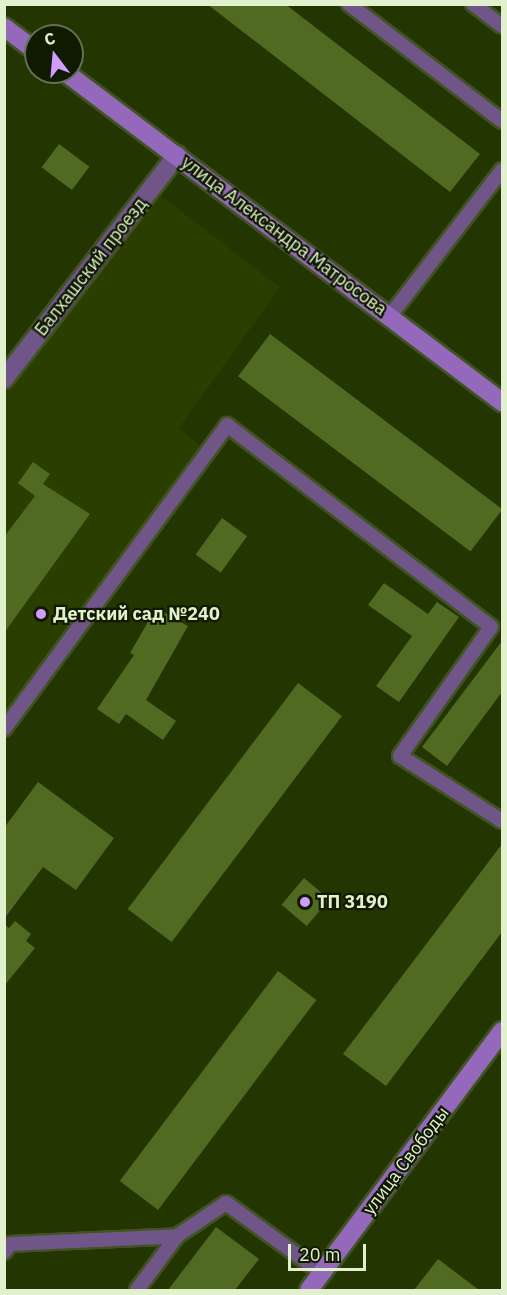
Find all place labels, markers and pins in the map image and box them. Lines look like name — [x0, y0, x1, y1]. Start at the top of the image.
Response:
place label: Детский сад №240 — [53, 603, 220, 625]
marker: Детский сад №240 — [34, 607, 48, 621]
place label: ТП 3190 — [317, 891, 388, 913]
marker: ТП 3190 — [298, 895, 312, 909]

